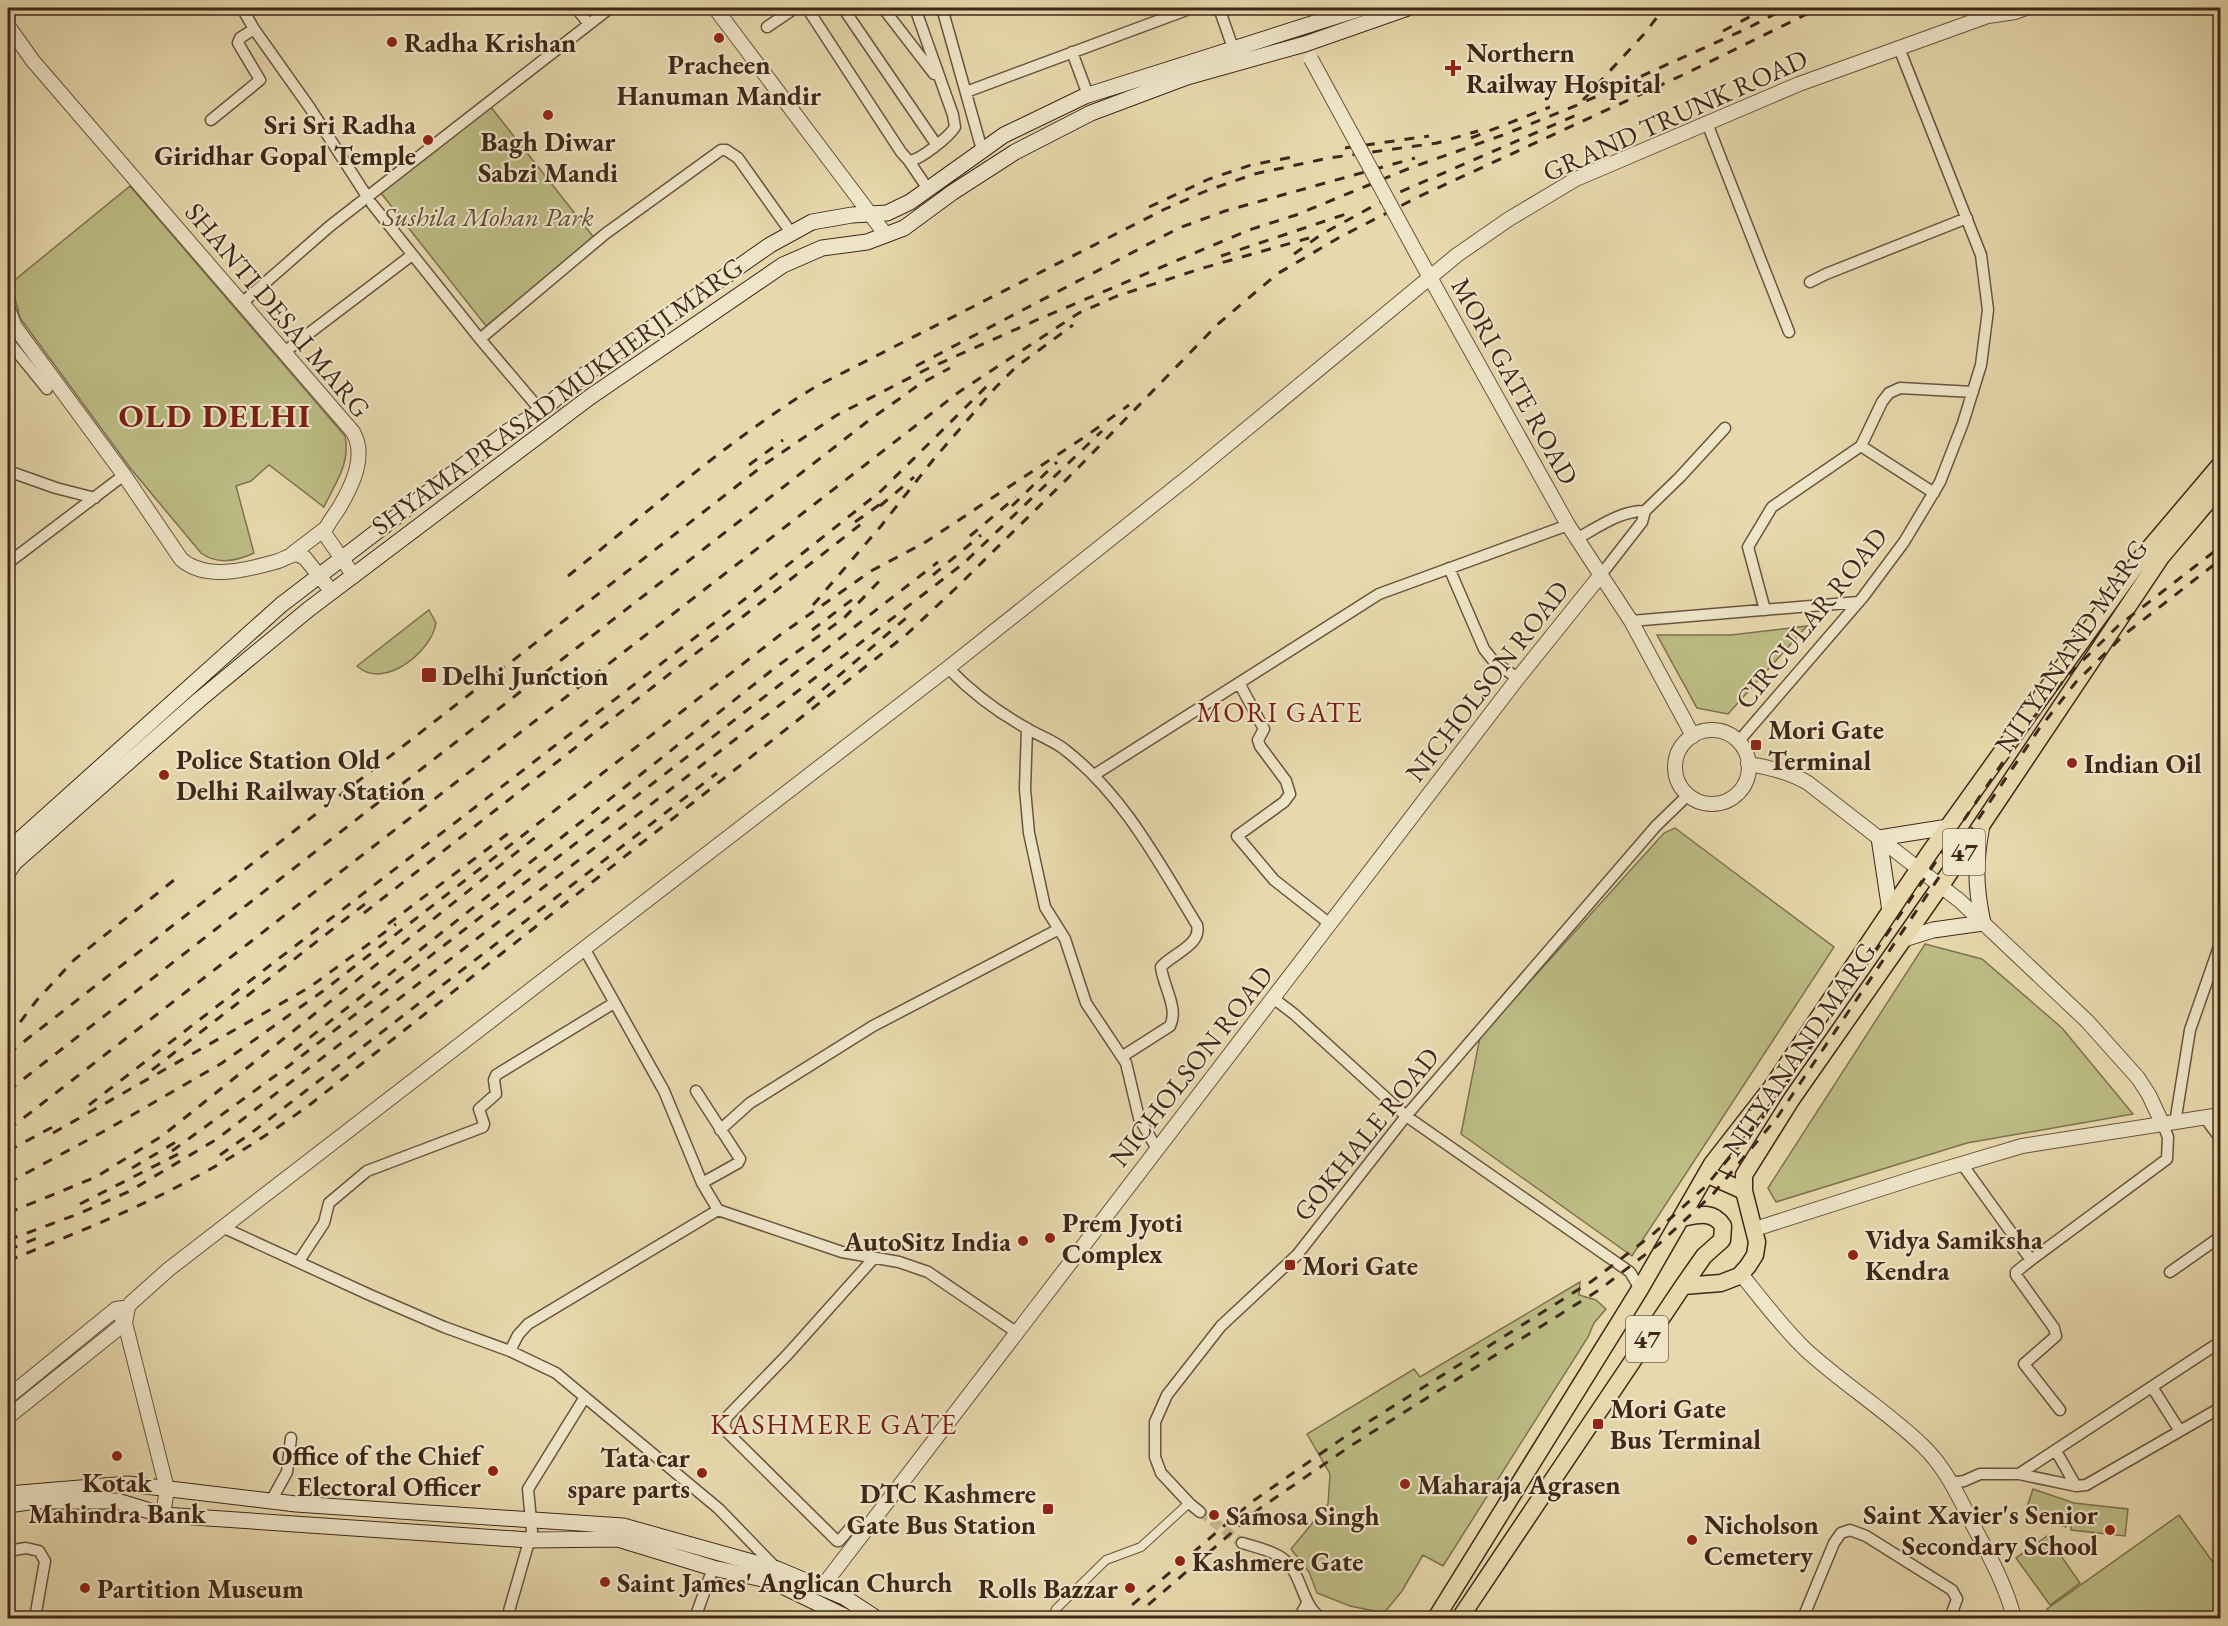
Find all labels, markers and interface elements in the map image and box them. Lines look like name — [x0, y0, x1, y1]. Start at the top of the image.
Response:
place label: Radha Krishan — [404, 25, 576, 60]
marker: Pracheen Hanuman Mandir — [712, 31, 726, 45]
marker: Radha Krishan — [385, 35, 399, 49]
place label: Northern Railway Hospital — [1466, 35, 1661, 101]
street label: GRAND TRUNK ROAD — [1537, 41, 1813, 189]
place label: Pracheen Hanuman Mandir — [617, 47, 822, 113]
marker: Northern Railway Hospital — [1444, 59, 1462, 77]
place label: Sri Sri Radha Giridhar Gopal Temple — [154, 107, 416, 173]
marker: Bagh Diwar Sabzi Mandi — [541, 108, 555, 122]
place label: Bagh Diwar Sabzi Mandi — [478, 124, 618, 190]
marker: Sri Sri Radha Giridhar Gopal Temple — [421, 133, 435, 147]
street label: SHANTI DESAI MARG — [178, 195, 378, 425]
park label: Sushila Mohan Park — [381, 199, 594, 234]
street label: SHYAMA PRASAD MUKHERJI MARG — [364, 249, 750, 543]
street label: MORI GATE ROAD — [1444, 271, 1586, 491]
district label: OLD DELHI — [118, 394, 312, 437]
street label: CIRCULAR ROAD — [1727, 520, 1895, 716]
street label: NITYANAND MARG — [1986, 532, 2156, 760]
street label: NICHOLSON ROAD — [1397, 573, 1577, 789]
place label: Delhi Junction — [442, 658, 609, 693]
marker: Delhi Junction — [420, 666, 438, 684]
district label: MORI GATE — [1197, 694, 1363, 730]
place label: Mori Gate Terminal — [1768, 712, 1884, 778]
marker: Mori Gate Terminal — [1749, 738, 1763, 752]
place label: Police Station Old Delhi Railway Station — [176, 742, 425, 808]
place label: Indian Oil — [2084, 746, 2202, 781]
marker: Indian Oil — [2065, 756, 2079, 770]
marker: Police Station Old Delhi Railway Station — [157, 768, 171, 782]
road number: 47 — [1943, 829, 1985, 875]
street label: NITYANAND MARG — [1714, 935, 1884, 1163]
street label: NICHOLSON ROAD — [1101, 958, 1281, 1174]
street label: GOKHALE ROAD — [1285, 1040, 1447, 1228]
place label: Prem Jyoti Complex — [1062, 1205, 1183, 1271]
place label: Vidya Samiksha Kendra — [1865, 1222, 2043, 1288]
place label: AutoSitz India — [843, 1224, 1011, 1259]
marker: Prem Jyoti Complex — [1043, 1231, 1057, 1245]
marker: AutoSitz India — [1016, 1234, 1030, 1248]
place label: Mori Gate — [1302, 1248, 1418, 1283]
marker: Vidya Samiksha Kendra — [1846, 1248, 1860, 1262]
marker: Mori Gate — [1283, 1258, 1297, 1272]
road number: 47 — [1626, 1316, 1668, 1362]
place label: Mori Gate Bus Terminal — [1610, 1391, 1761, 1457]
district label: KASHMERE GATE — [710, 1406, 958, 1442]
marker: Mori Gate Bus Terminal — [1591, 1417, 1605, 1431]
place label: Office of the Chief Electoral Officer — [272, 1438, 484, 1504]
place label: Tata car spare parts — [568, 1440, 691, 1506]
marker: Kotak Mahindra Bank — [110, 1449, 124, 1463]
marker: Office of the Chief Electoral Officer — [486, 1464, 500, 1478]
place label: Kotak Mahindra Bank — [28, 1465, 207, 1531]
marker: Tata car spare parts — [695, 1466, 709, 1480]
place label: Maharaja Agrasen — [1417, 1467, 1621, 1502]
place label: DTC Kashmere Gate Bus Station — [847, 1476, 1036, 1542]
marker: Maharaja Agrasen — [1398, 1477, 1412, 1491]
place label: Saint Xavier's Senior Secondary School — [1863, 1497, 2099, 1563]
place label: Samosa Singh — [1226, 1498, 1380, 1533]
marker: DTC Kashmere Gate Bus Station — [1041, 1502, 1055, 1516]
place label: Nicholson Cemetery — [1704, 1507, 1819, 1573]
marker: Samosa Singh — [1207, 1508, 1221, 1522]
marker: Saint Xavier's Senior Secondary School — [2103, 1523, 2117, 1537]
marker: Nicholson Cemetery — [1685, 1533, 1699, 1547]
place label: Kashmere Gate — [1192, 1544, 1363, 1579]
marker: Kashmere Gate — [1173, 1554, 1187, 1568]
place label: Saint James' Anglican Church — [617, 1565, 952, 1600]
place label: Partition Museum — [97, 1571, 304, 1606]
place label: Rolls Bazzar — [978, 1571, 1119, 1606]
marker: Saint James' Anglican Church — [598, 1575, 612, 1589]
marker: Partition Museum — [78, 1581, 92, 1595]
marker: Rolls Bazzar — [1123, 1581, 1137, 1595]

